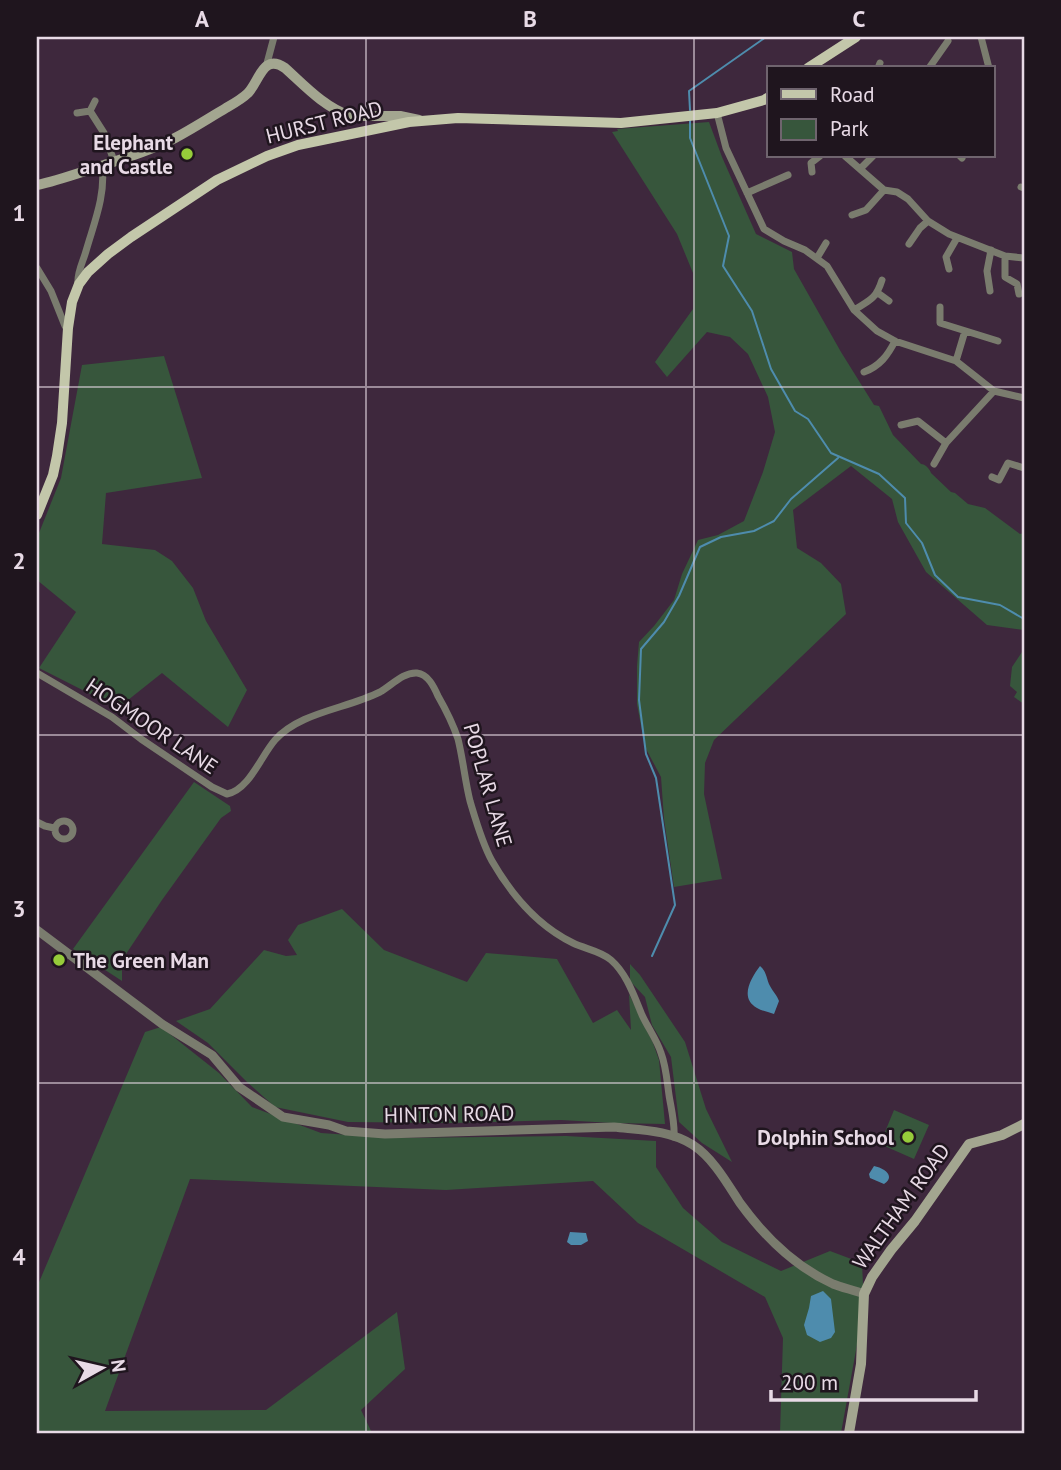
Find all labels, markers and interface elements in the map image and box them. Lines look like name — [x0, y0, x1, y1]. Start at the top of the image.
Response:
text: A — [195, 4, 209, 33]
text: B — [523, 4, 537, 33]
text: C — [853, 4, 866, 33]
legend — [767, 66, 995, 158]
text: Road — [830, 81, 874, 108]
street label: HURST ROAD — [263, 94, 385, 150]
text: Park — [830, 115, 869, 142]
place label: Elephant and Castle — [80, 129, 174, 180]
marker: Elephant and Castle — [179, 146, 195, 162]
text: 1 — [12, 198, 26, 227]
text: 2 — [12, 546, 26, 575]
street label: HOGMOOR LANE — [81, 672, 223, 780]
street label: POPLAR LANE — [457, 720, 519, 850]
text: 3 — [12, 894, 26, 923]
place label: The Green Man — [73, 947, 209, 974]
marker: The Green Man — [51, 952, 67, 968]
street label: HINTON ROAD — [384, 1099, 514, 1129]
place label: Dolphin School — [757, 1124, 895, 1151]
marker: Dolphin School — [900, 1129, 916, 1145]
street label: WALTHAM ROAD — [846, 1138, 956, 1274]
text: 4 — [12, 1242, 26, 1271]
north arrow — [66, 1334, 136, 1404]
text: N — [106, 1358, 132, 1373]
scale bar — [771, 1358, 975, 1402]
text: 200 m — [781, 1369, 838, 1396]

